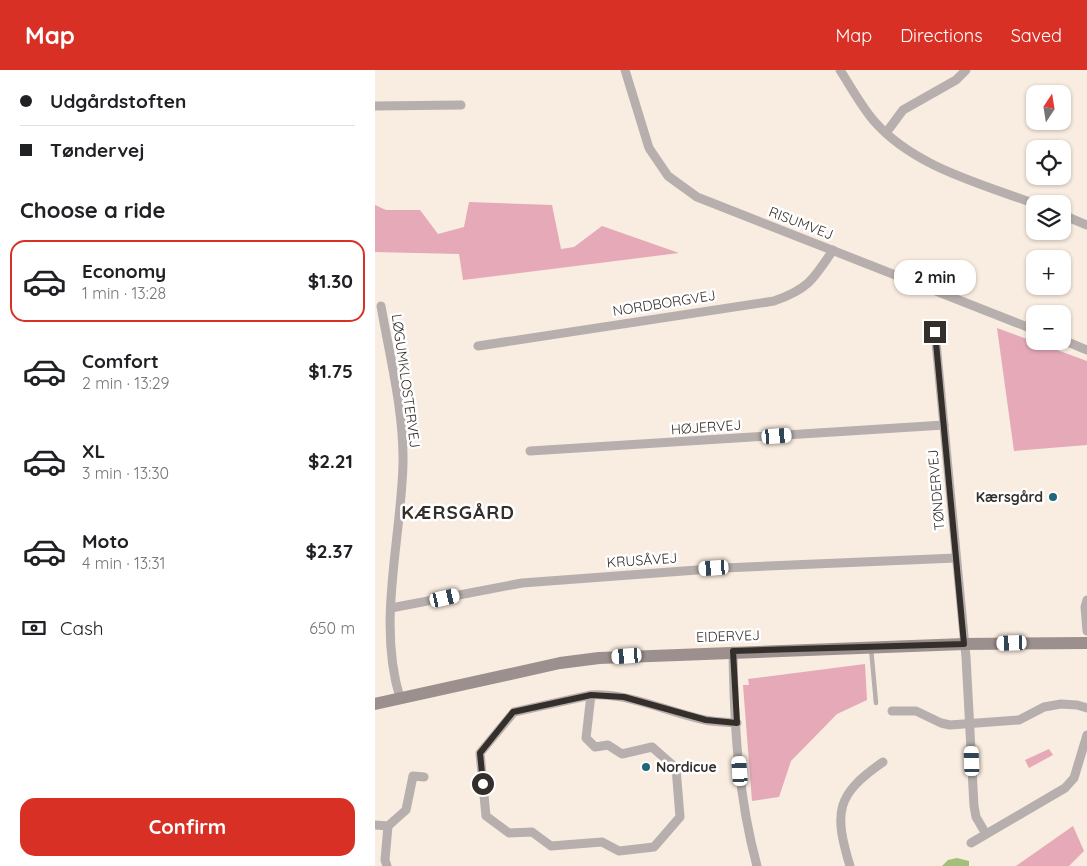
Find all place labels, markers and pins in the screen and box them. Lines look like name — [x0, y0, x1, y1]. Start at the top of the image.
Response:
place label: Kærsgård — [976, 488, 1043, 506]
marker: Kærsgård — [1047, 491, 1059, 503]
place label: Nordicue — [656, 758, 717, 776]
marker: Nordicue — [640, 761, 652, 773]

